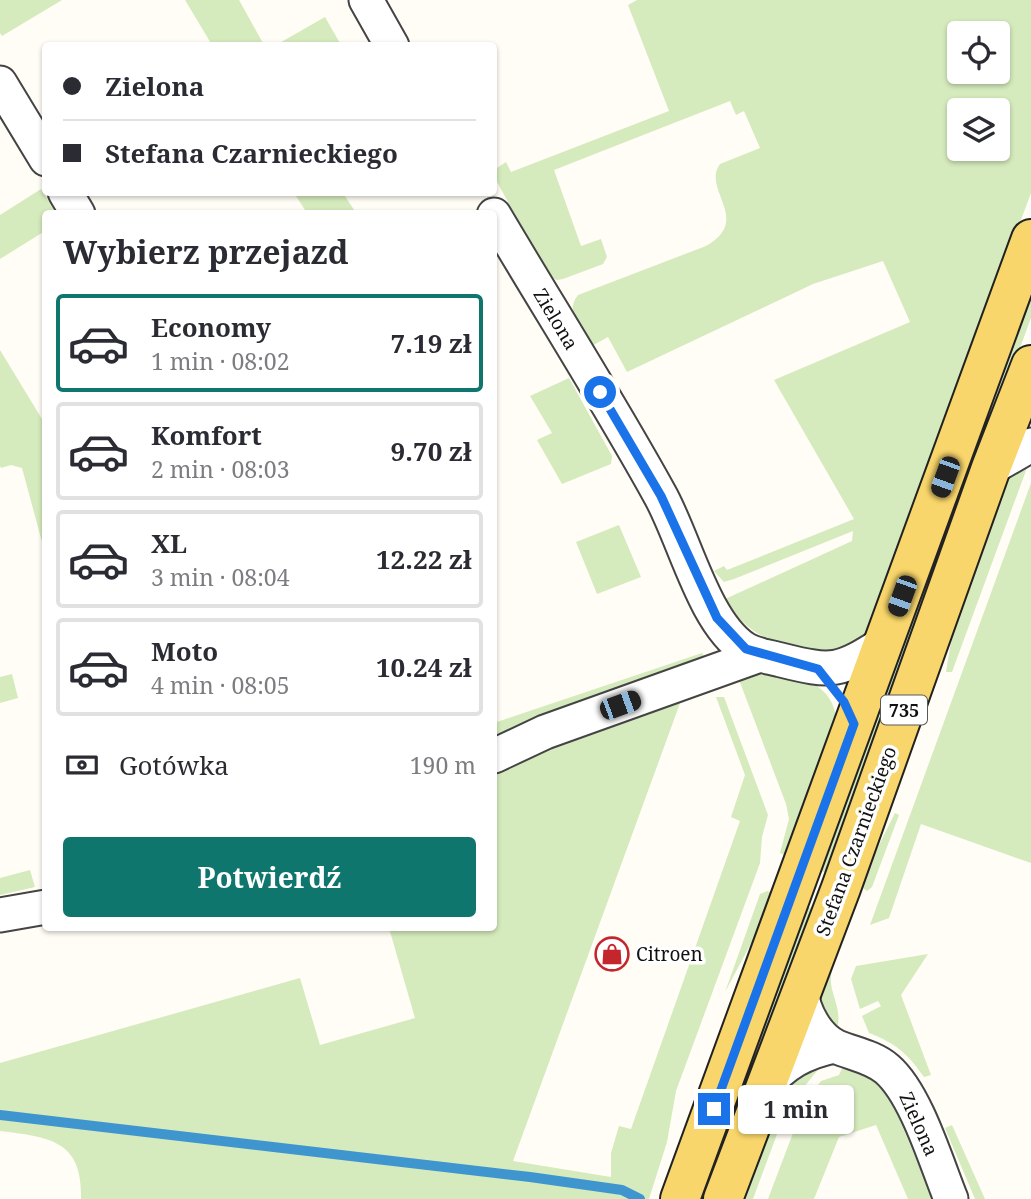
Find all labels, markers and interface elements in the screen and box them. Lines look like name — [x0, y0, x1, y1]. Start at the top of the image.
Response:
map controls — [947, 21, 1010, 161]
button: locate — [947, 21, 1010, 84]
text: Zielona — [105, 68, 204, 104]
button: layers — [947, 98, 1010, 161]
text: Stefana Czarnieckiego — [105, 135, 398, 171]
text: Wybierz przejazd — [63, 230, 349, 273]
street label: Zielona — [528, 283, 584, 355]
text: Economy — [151, 309, 271, 345]
icon: car — [67, 312, 130, 375]
text: 7.19 zł — [391, 325, 472, 361]
text: 1 min · 08:02 — [151, 345, 289, 377]
route start — [584, 376, 616, 408]
text: Komfort — [151, 417, 262, 453]
icon: car — [67, 420, 130, 483]
text: 9.70 zł — [391, 433, 472, 469]
text: 2 min · 08:03 — [151, 453, 289, 485]
car — [928, 454, 963, 500]
text: XL — [151, 525, 187, 561]
icon: car — [67, 528, 130, 591]
text: 12.22 zł — [376, 541, 472, 577]
text: 3 min · 08:04 — [151, 561, 289, 593]
car — [885, 573, 920, 619]
text: Moto — [151, 633, 218, 669]
icon: car — [67, 636, 130, 699]
text: 10.24 zł — [376, 649, 472, 685]
text: 4 min · 08:05 — [151, 669, 289, 701]
car — [597, 688, 644, 722]
road number: 735 — [881, 696, 927, 724]
street label: Stefana Czarnieckiego — [810, 742, 902, 940]
icon: cash — [63, 746, 101, 784]
text: Gotówka — [119, 747, 229, 783]
text: 190 m — [410, 749, 476, 781]
button: Potwierdź — [63, 837, 476, 917]
shop icon: Citroen — [593, 935, 631, 973]
place label: Citroen — [636, 941, 703, 967]
callout: 1 min — [738, 1084, 854, 1134]
street label: Zielona — [893, 1088, 945, 1160]
route end — [698, 1093, 730, 1125]
text: 1 min — [763, 1093, 829, 1125]

